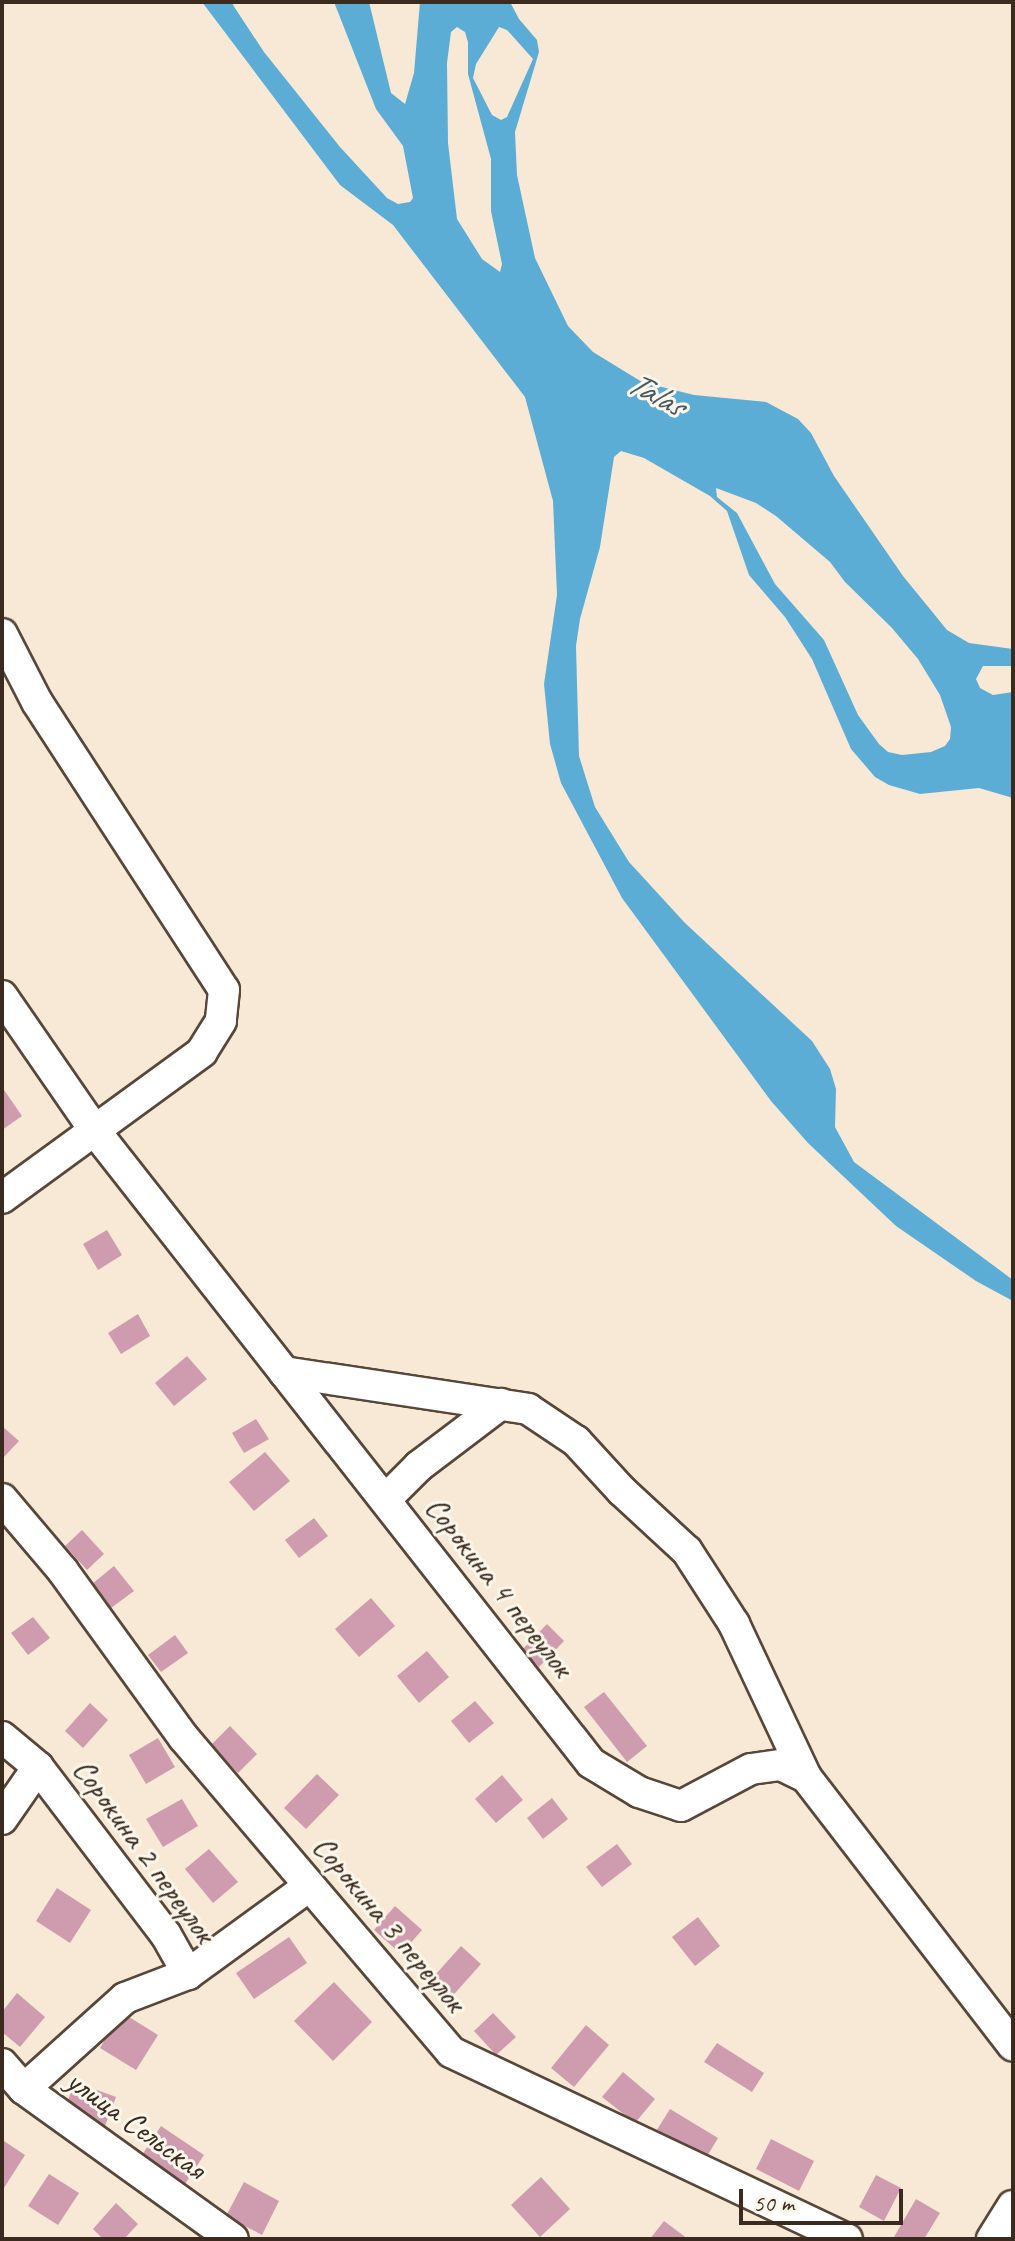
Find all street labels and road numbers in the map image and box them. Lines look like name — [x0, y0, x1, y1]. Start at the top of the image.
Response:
street label: Сорокина 4 переулок — [417, 1489, 581, 1685]
street label: Сорокина 2 переулок — [64, 1751, 224, 1951]
street label: Сорокина 3 переулок — [304, 1828, 474, 2020]
street label: улица Сельская — [59, 2062, 213, 2188]

